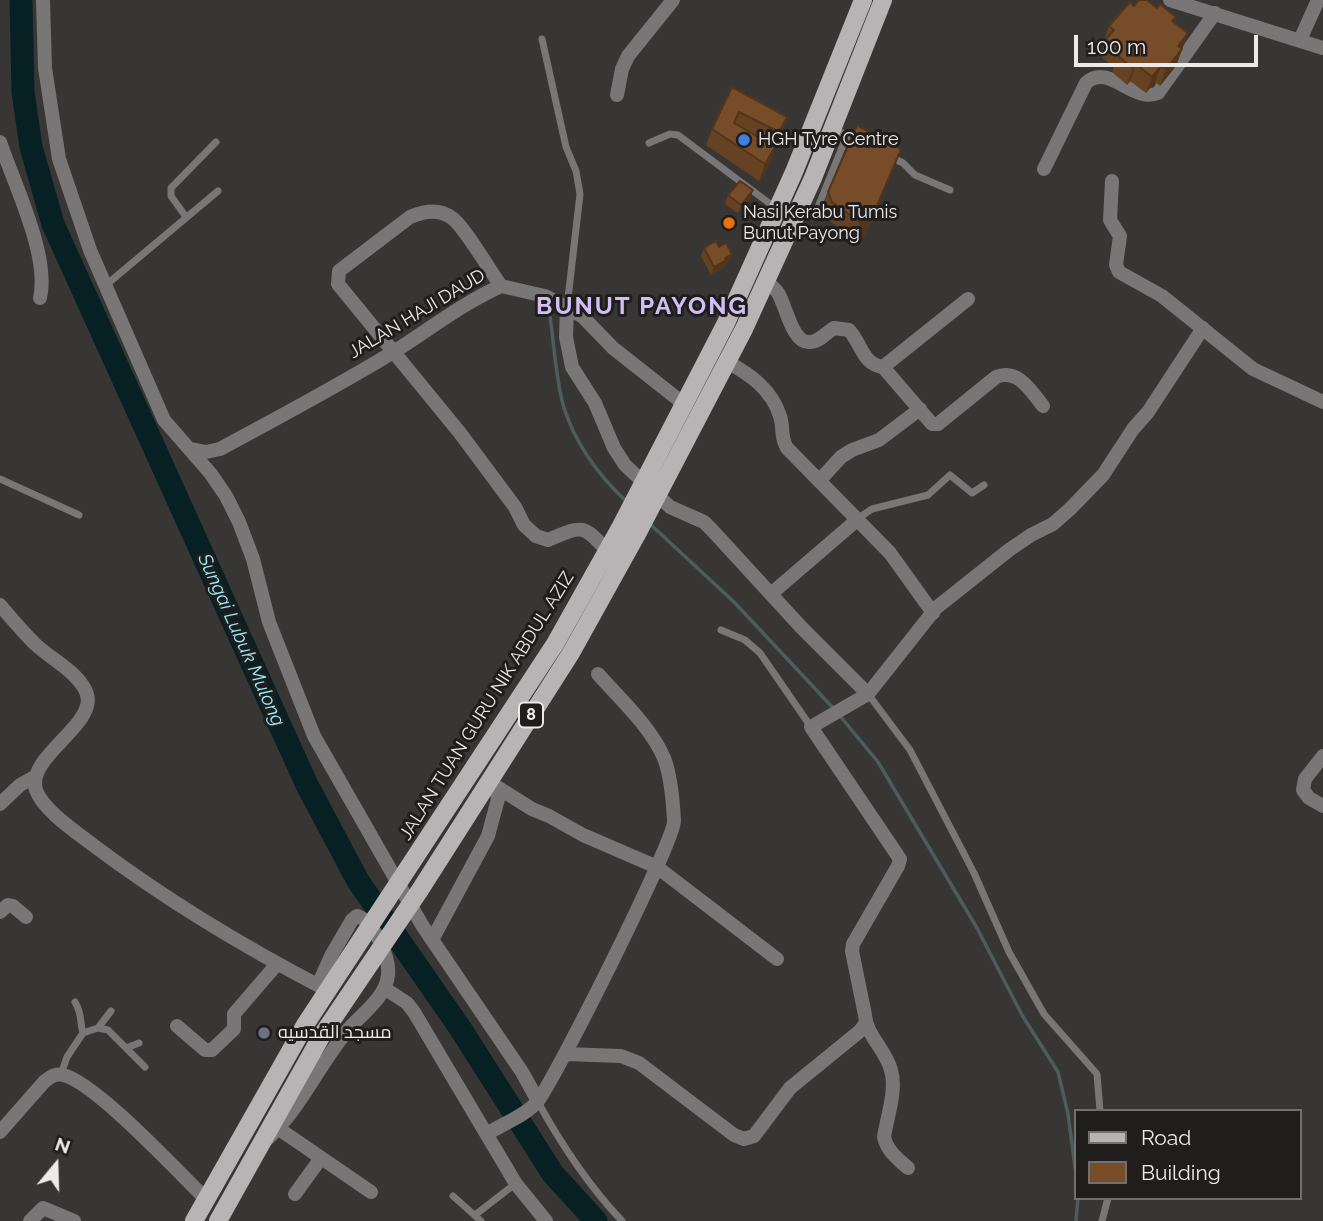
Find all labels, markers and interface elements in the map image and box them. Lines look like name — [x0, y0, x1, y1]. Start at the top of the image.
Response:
scale bar — [1078, 21, 1262, 65]
text: 100 m — [1087, 34, 1146, 59]
place label: HGH Tyre Centre — [758, 129, 898, 151]
marker: HGH Tyre Centre — [736, 132, 752, 148]
place label: Nasi Kerabu Tumis Bunut Payong — [743, 202, 897, 244]
marker: Nasi Kerabu Tumis Bunut Payong — [721, 215, 737, 231]
street label: JALAN HAJI DAUD — [345, 265, 489, 363]
district label: BUNUT PAYONG — [538, 293, 746, 321]
water label: Sungai Lubuk Mulong — [193, 550, 289, 730]
street label: JALAN TUAN GURU NIK ABDUL AZIZ — [395, 568, 579, 844]
road number: 8 — [519, 702, 543, 728]
place label: مسجد القدسيه — [278, 1022, 392, 1044]
marker: مسجد القدسيه — [256, 1025, 272, 1041]
legend — [1074, 1109, 1302, 1200]
text: Road — [1141, 1125, 1191, 1150]
north arrow — [21, 1130, 91, 1200]
text: N — [52, 1132, 73, 1158]
text: Building — [1141, 1160, 1221, 1185]

